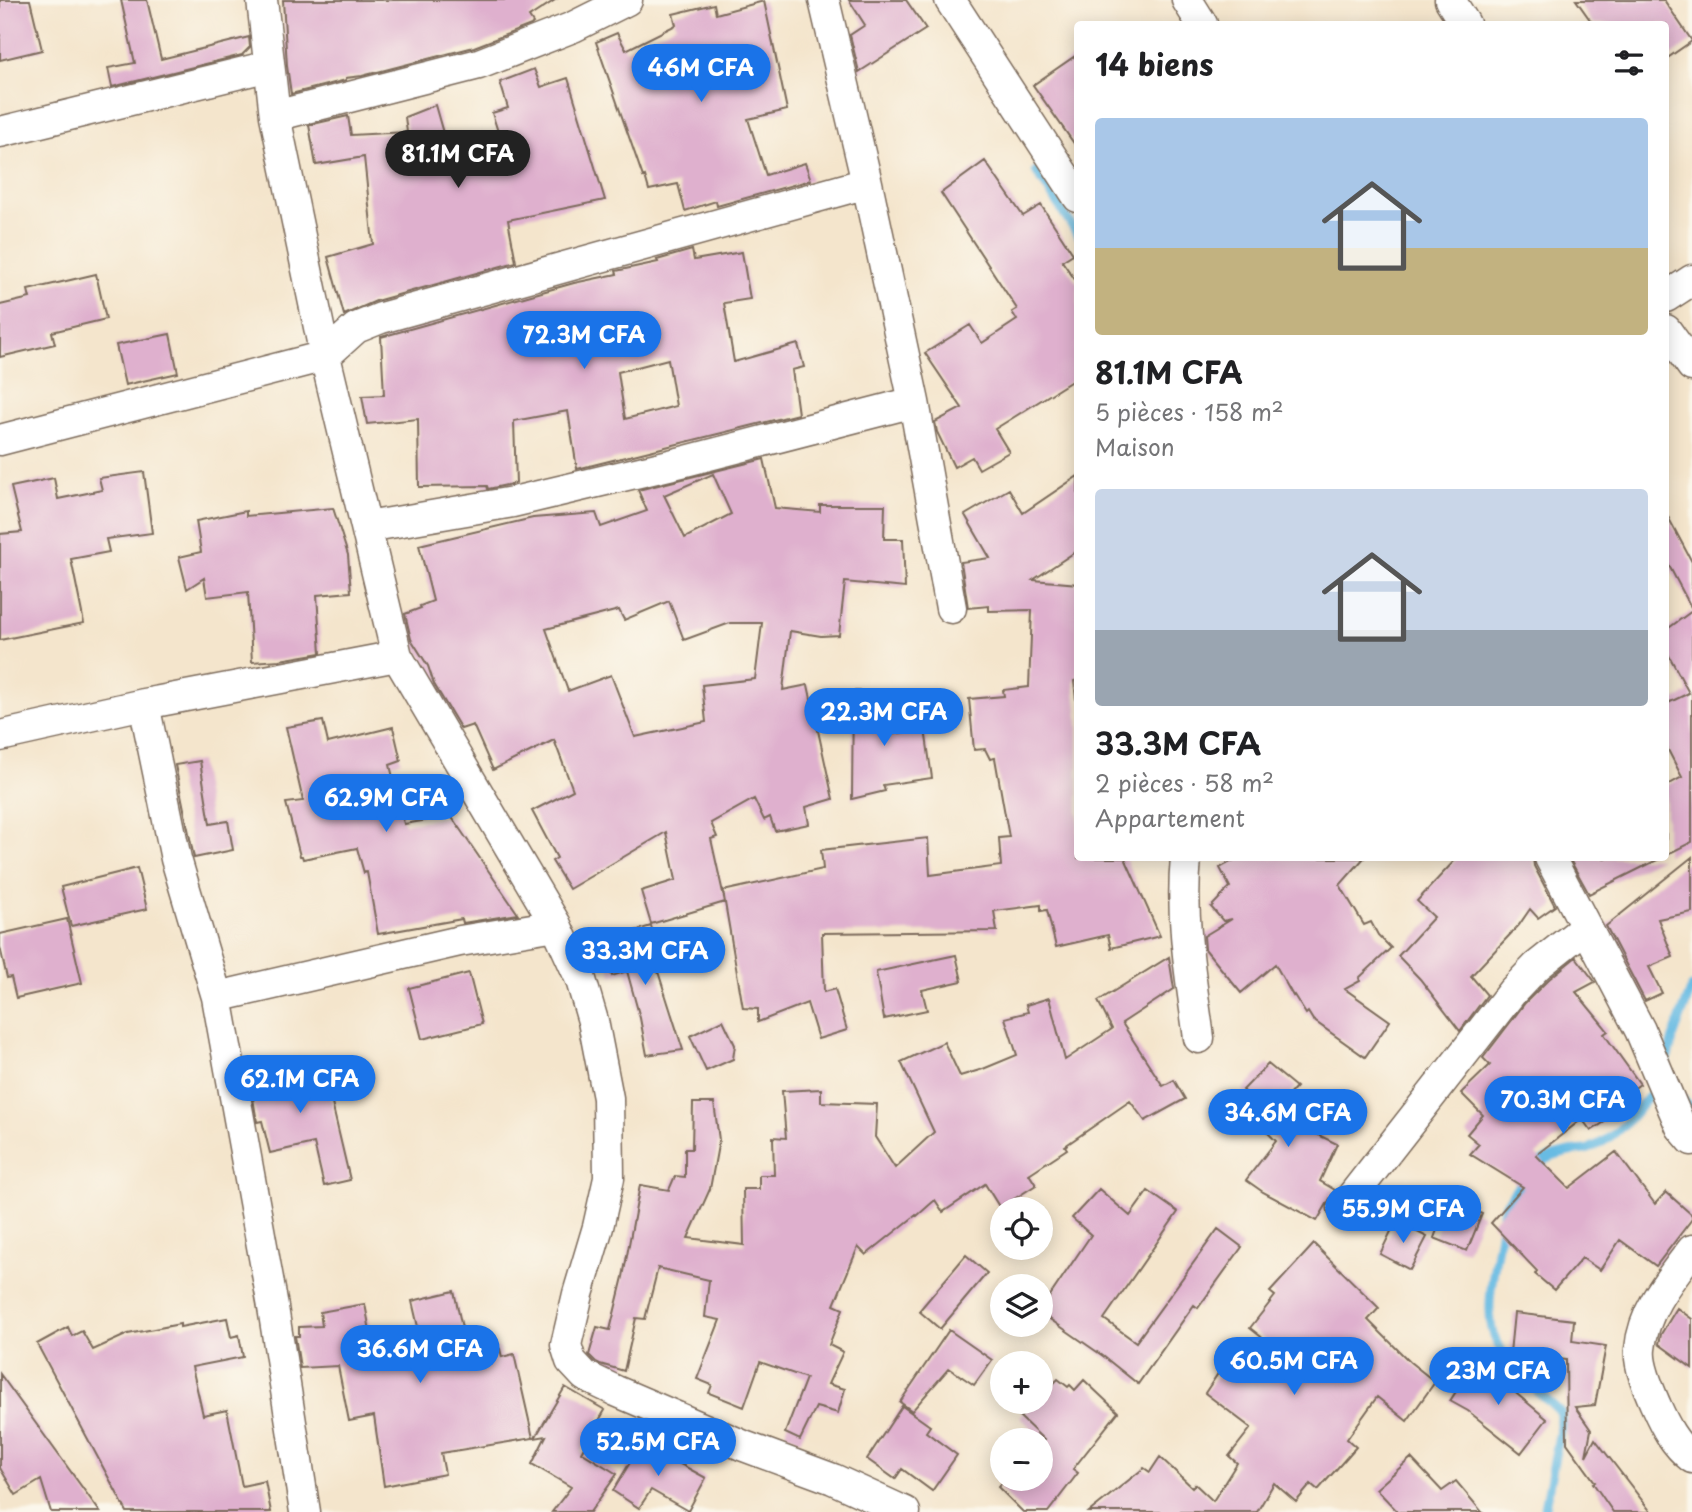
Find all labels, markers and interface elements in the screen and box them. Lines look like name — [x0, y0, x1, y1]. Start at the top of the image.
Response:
text: 14 biens — [1095, 41, 1214, 86]
pin: 46M CFA — [636, 44, 766, 104]
icon: filters — [1610, 44, 1648, 82]
text: 46M CFA — [648, 49, 754, 84]
pin: 81.1M CFA — [378, 130, 538, 190]
text: 81.1M CFA — [401, 135, 515, 170]
icon: home — [1309, 163, 1435, 289]
pin: 72.3M CFA — [504, 312, 664, 371]
text: 72.3M CFA — [522, 316, 646, 351]
text: 81.1M CFA — [1095, 349, 1243, 394]
text: 5 pièces · 158 m² — [1095, 394, 1284, 429]
text: Maison — [1095, 429, 1175, 464]
icon: home — [1309, 534, 1435, 660]
pin: 22.3M CFA — [804, 688, 964, 748]
text: 22.3M CFA — [820, 693, 948, 728]
text: 33.3M CFA — [1095, 720, 1261, 765]
text: 2 pièces · 58 m² — [1095, 765, 1274, 800]
pin: 62.9M CFA — [306, 774, 466, 834]
text: 62.9M CFA — [324, 779, 448, 814]
text: Appartement — [1095, 800, 1245, 835]
pin: 33.3M CFA — [565, 928, 725, 987]
text: 33.3M CFA — [581, 932, 709, 967]
pin: 62.1M CFA — [220, 1056, 380, 1115]
text: 62.1M CFA — [240, 1060, 360, 1095]
pin: 70.3M CFA — [1483, 1076, 1643, 1136]
text: 70.3M CFA — [1500, 1081, 1626, 1116]
pin: 34.6M CFA — [1208, 1090, 1368, 1149]
text: 34.6M CFA — [1224, 1094, 1352, 1129]
pin: 55.9M CFA — [1323, 1186, 1483, 1245]
text: 55.9M CFA — [1341, 1190, 1465, 1225]
map controls — [990, 1197, 1053, 1491]
button: locate — [990, 1197, 1053, 1260]
button: layers — [990, 1274, 1053, 1337]
pin: 36.6M CFA — [340, 1326, 500, 1385]
text: 36.6M CFA — [357, 1330, 483, 1365]
pin: 60.5M CFA — [1214, 1338, 1374, 1397]
text: 60.5M CFA — [1230, 1342, 1358, 1377]
pin: 23M CFA — [1433, 1348, 1563, 1407]
button: + — [990, 1351, 1053, 1414]
text: 23M CFA — [1445, 1352, 1551, 1387]
pin: 52.5M CFA — [578, 1418, 738, 1478]
text: 52.5M CFA — [596, 1423, 720, 1458]
button: − — [990, 1428, 1053, 1491]

